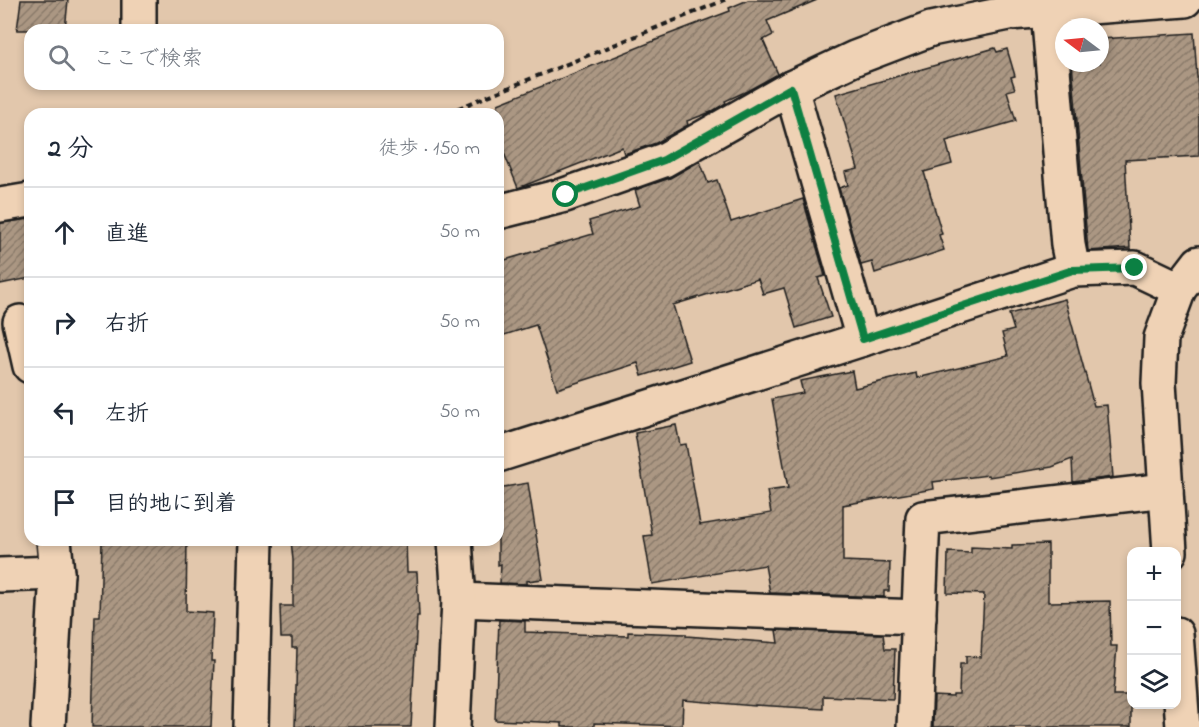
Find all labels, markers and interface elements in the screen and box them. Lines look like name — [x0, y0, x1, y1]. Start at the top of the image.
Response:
north arrow — [1055, 18, 1109, 72]
search box — [24, 24, 504, 90]
icon: search — [45, 41, 78, 74]
text: ここで検索 — [93, 44, 203, 76]
text: 2 分 — [48, 131, 93, 169]
text: 徒歩 · 150 m — [379, 135, 480, 164]
route start — [552, 181, 578, 207]
icon: ahead — [48, 216, 81, 249]
text: 50 m — [439, 218, 480, 247]
text: 直進 — [105, 219, 149, 251]
route end — [1121, 254, 1147, 280]
icon: right — [48, 306, 81, 339]
text: 50 m — [439, 308, 480, 337]
text: 右折 — [105, 309, 149, 341]
icon: left — [48, 396, 81, 429]
text: 50 m — [439, 398, 480, 427]
text: 左折 — [105, 399, 149, 431]
icon: arrive — [48, 486, 81, 519]
text: 目的地に到着 — [105, 489, 237, 521]
map controls — [1127, 547, 1181, 709]
button: + — [1127, 547, 1181, 601]
button: − — [1127, 601, 1181, 655]
button: layers — [1127, 655, 1181, 709]

